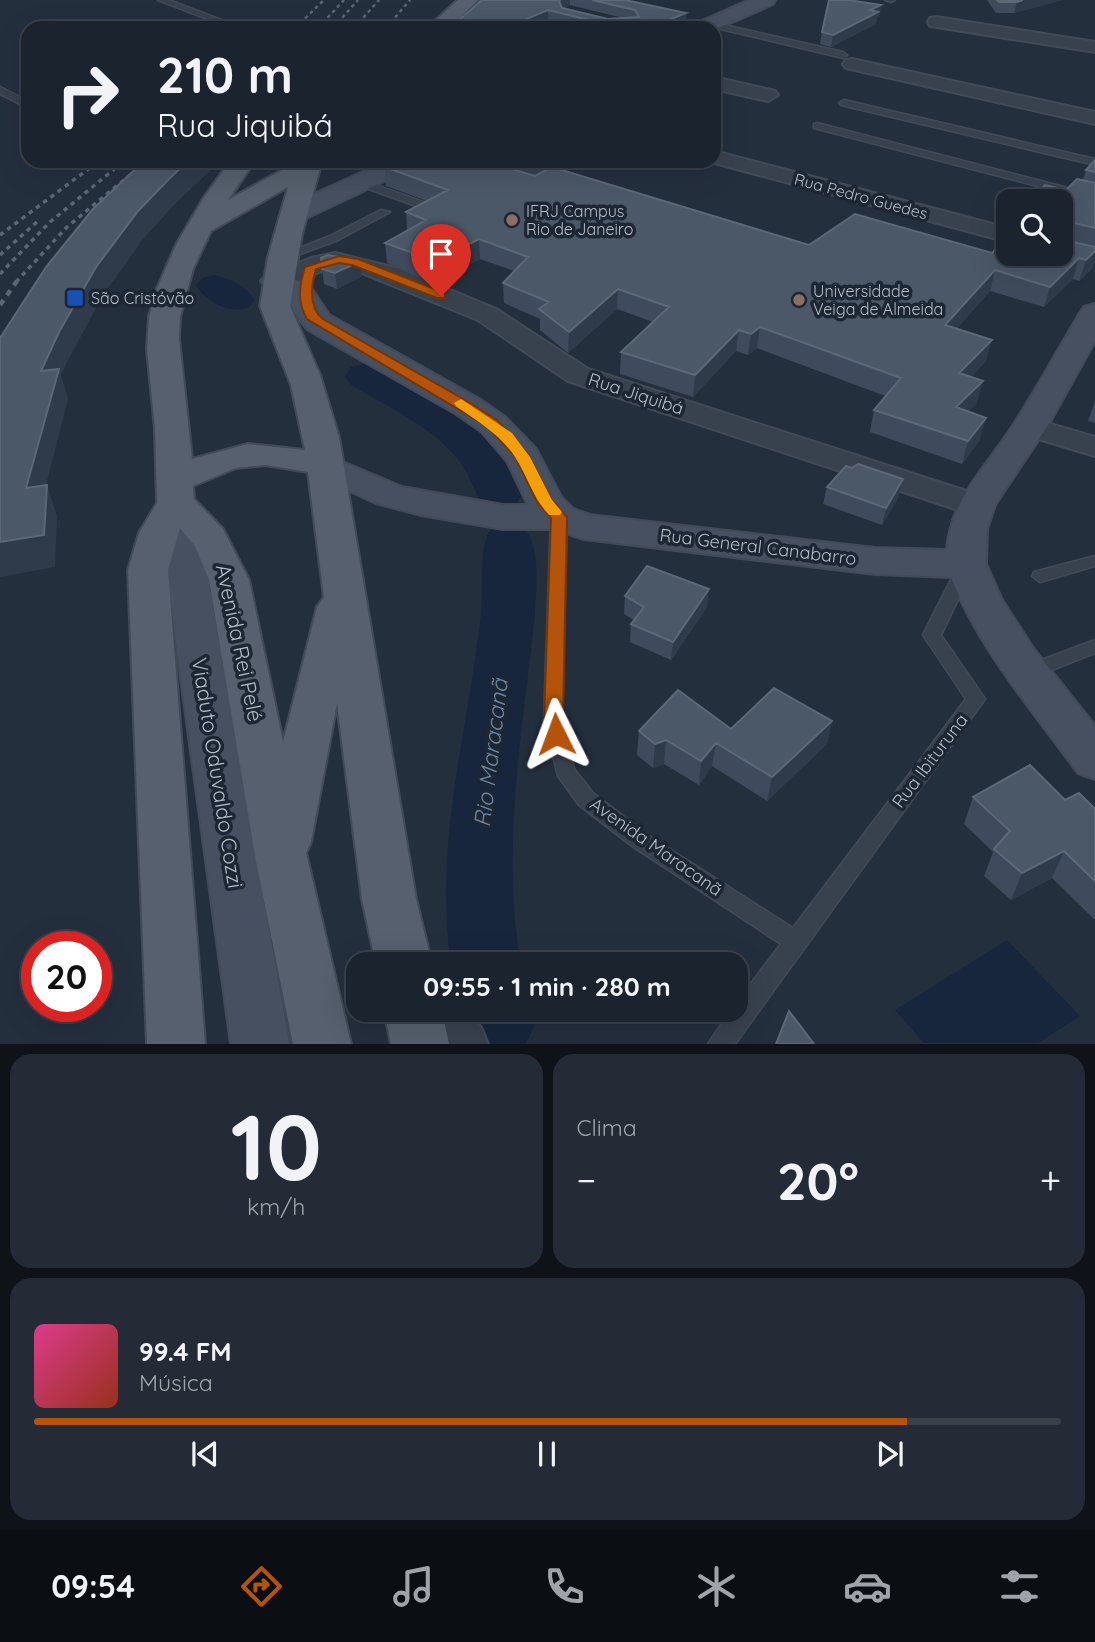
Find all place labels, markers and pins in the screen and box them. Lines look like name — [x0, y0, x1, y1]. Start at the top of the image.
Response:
place label: IFRJ Campus Rio de Janeiro — [526, 201, 633, 239]
marker: IFRJ Campus Rio de Janeiro — [504, 212, 520, 228]
pin — [411, 224, 471, 296]
place label: Universidade Veiga de Almeida — [813, 281, 943, 319]
marker: São Cristóvão — [65, 288, 85, 308]
place label: São Cristóvão — [91, 288, 194, 308]
marker: Universidade Veiga de Almeida — [791, 292, 807, 308]

